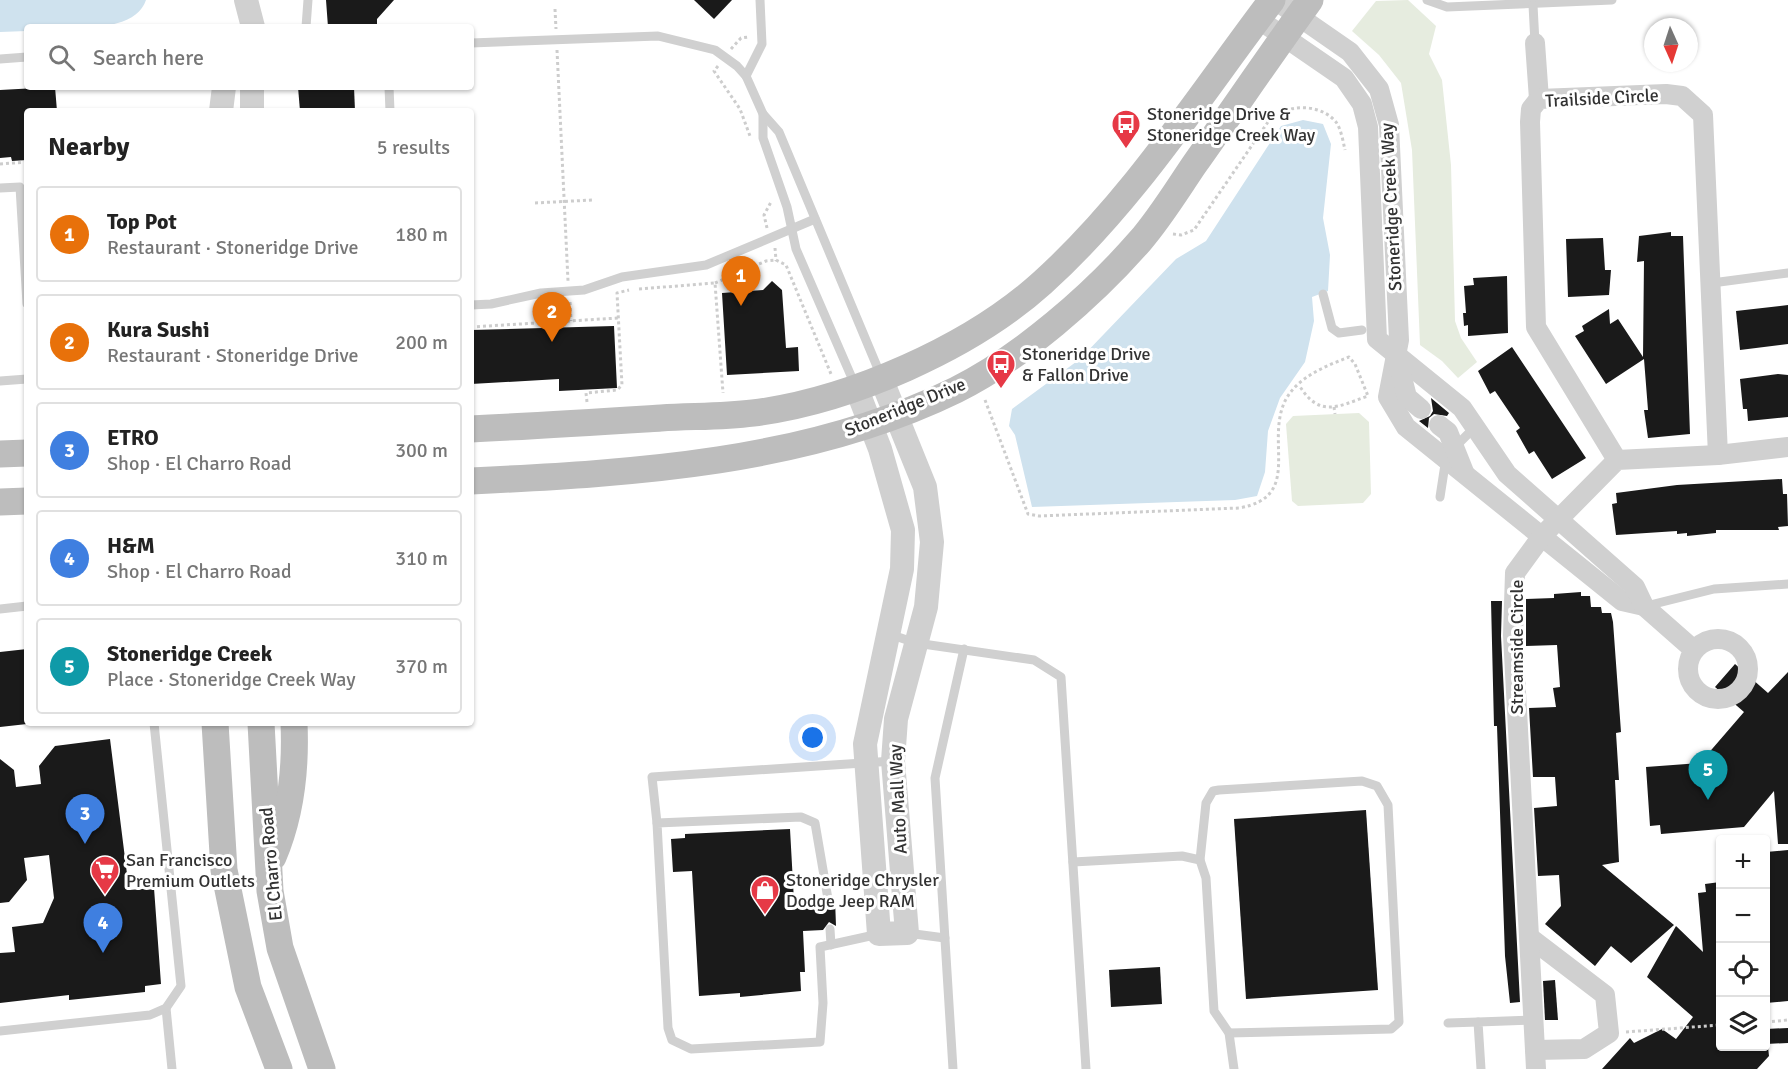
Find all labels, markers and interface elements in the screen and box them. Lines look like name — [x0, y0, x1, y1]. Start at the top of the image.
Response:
north arrow — [1644, 18, 1698, 72]
search box — [24, 24, 474, 90]
icon: search — [45, 41, 78, 74]
text: Search here — [93, 44, 204, 71]
street label: Trailside Circle — [1545, 84, 1659, 112]
place label: Stoneridge Drive & Stoneridge Creek Way — [1147, 103, 1316, 146]
bus stop icon: Stoneridge Drive & Stoneridge Creek Way — [1110, 108, 1142, 150]
street label: Stoneridge Creek Way — [1376, 122, 1406, 292]
text: Nearby — [48, 131, 129, 163]
text: 5 results — [377, 135, 450, 160]
text: Top Pot — [107, 208, 177, 235]
text: 1 — [64, 222, 75, 247]
text: 180 m — [395, 222, 448, 247]
text: Restaurant · Stoneridge Drive — [107, 235, 358, 260]
pin: 1 — [722, 256, 760, 306]
pin: 2 — [532, 292, 572, 342]
text: Kura Sushi — [107, 316, 210, 343]
text: 2 — [64, 330, 75, 355]
text: 200 m — [395, 330, 448, 355]
text: Restaurant · Stoneridge Drive — [107, 343, 358, 368]
place label: Stoneridge Drive & Fallon Drive — [1022, 343, 1150, 386]
bus stop icon: Stoneridge Drive & Fallon Drive — [985, 348, 1017, 390]
street label: Stoneridge Drive — [841, 373, 969, 441]
text: ETRO — [107, 424, 159, 451]
text: 3 — [64, 438, 75, 463]
text: 300 m — [395, 438, 448, 463]
text: Shop · El Charro Road — [107, 451, 292, 476]
text: H&M — [107, 532, 155, 559]
text: 4 — [64, 546, 75, 571]
text: 310 m — [395, 546, 448, 571]
text: Shop · El Charro Road — [107, 559, 292, 584]
street label: Streamside Circle — [1506, 580, 1528, 714]
text: Stoneridge Creek — [107, 640, 272, 667]
text: 5 — [64, 654, 75, 679]
text: 370 m — [395, 654, 448, 679]
text: Place · Stoneridge Creek Way — [107, 667, 356, 692]
your location — [798, 723, 827, 752]
street label: Auto Mall Way — [884, 743, 912, 855]
pin: 5 — [1688, 750, 1728, 800]
pin: 3 — [66, 794, 104, 844]
street label: El Charro Road — [255, 806, 287, 922]
map controls — [1716, 835, 1770, 1051]
button: + — [1716, 835, 1770, 889]
place label: San Francisco Premium Outlets — [126, 849, 255, 892]
supermarket icon: San Francisco Premium Outlets — [89, 854, 121, 896]
place label: Stoneridge Chrysler Dodge Jeep RAM — [786, 869, 939, 912]
shop icon: Stoneridge Chrysler Dodge Jeep RAM — [749, 874, 781, 916]
button: − — [1716, 889, 1770, 943]
pin: 4 — [84, 904, 122, 953]
button: locate — [1716, 943, 1770, 997]
button: layers — [1716, 997, 1770, 1051]

